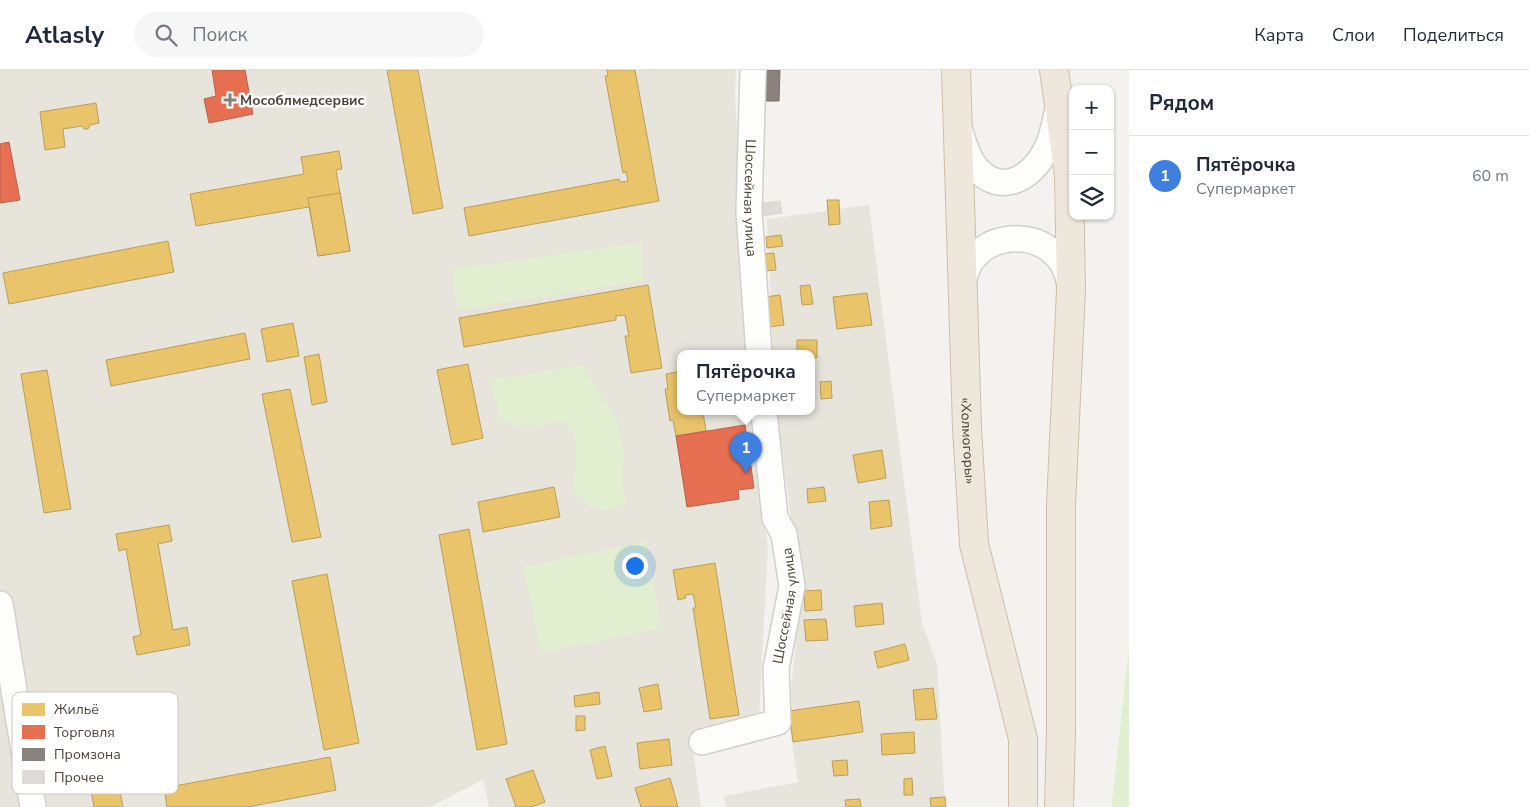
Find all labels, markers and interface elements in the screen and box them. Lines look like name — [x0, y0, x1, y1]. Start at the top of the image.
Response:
search box — [134, 12, 484, 57]
text: Atlasly — [25, 19, 104, 51]
icon: search — [152, 21, 180, 49]
text: Поиск — [192, 22, 247, 48]
text: Карта — [1254, 23, 1304, 47]
text: Слои — [1332, 23, 1375, 47]
text: Поделиться — [1403, 23, 1504, 47]
map controls — [1069, 85, 1114, 220]
button: + — [1069, 85, 1114, 130]
text: Рядом — [1149, 89, 1214, 117]
place label: Мособлмедсервис — [240, 91, 365, 110]
marker: Мособлмедсервис — [224, 94, 236, 106]
button: − — [1069, 130, 1114, 175]
street label: Шоссейная улица — [739, 139, 761, 257]
text: Пятёрочка — [1196, 152, 1296, 178]
text: 1 — [1160, 165, 1170, 187]
text: 60 m — [1472, 165, 1509, 187]
button: layers — [1069, 175, 1114, 220]
text: Супермаркет — [1196, 178, 1295, 200]
popup — [677, 350, 815, 415]
text: Пятёрочка — [696, 359, 796, 385]
text: Супермаркет — [696, 385, 795, 407]
street label: «Холмогоры» — [956, 397, 979, 485]
pin: 1 — [730, 432, 762, 473]
street label: Шоссейная улица — [768, 546, 802, 665]
your location — [622, 553, 648, 579]
legend — [12, 692, 178, 794]
text: Жильё — [54, 700, 99, 719]
text: Торговля — [54, 723, 115, 742]
text: Промзона — [54, 745, 121, 764]
text: Прочее — [54, 768, 104, 787]

